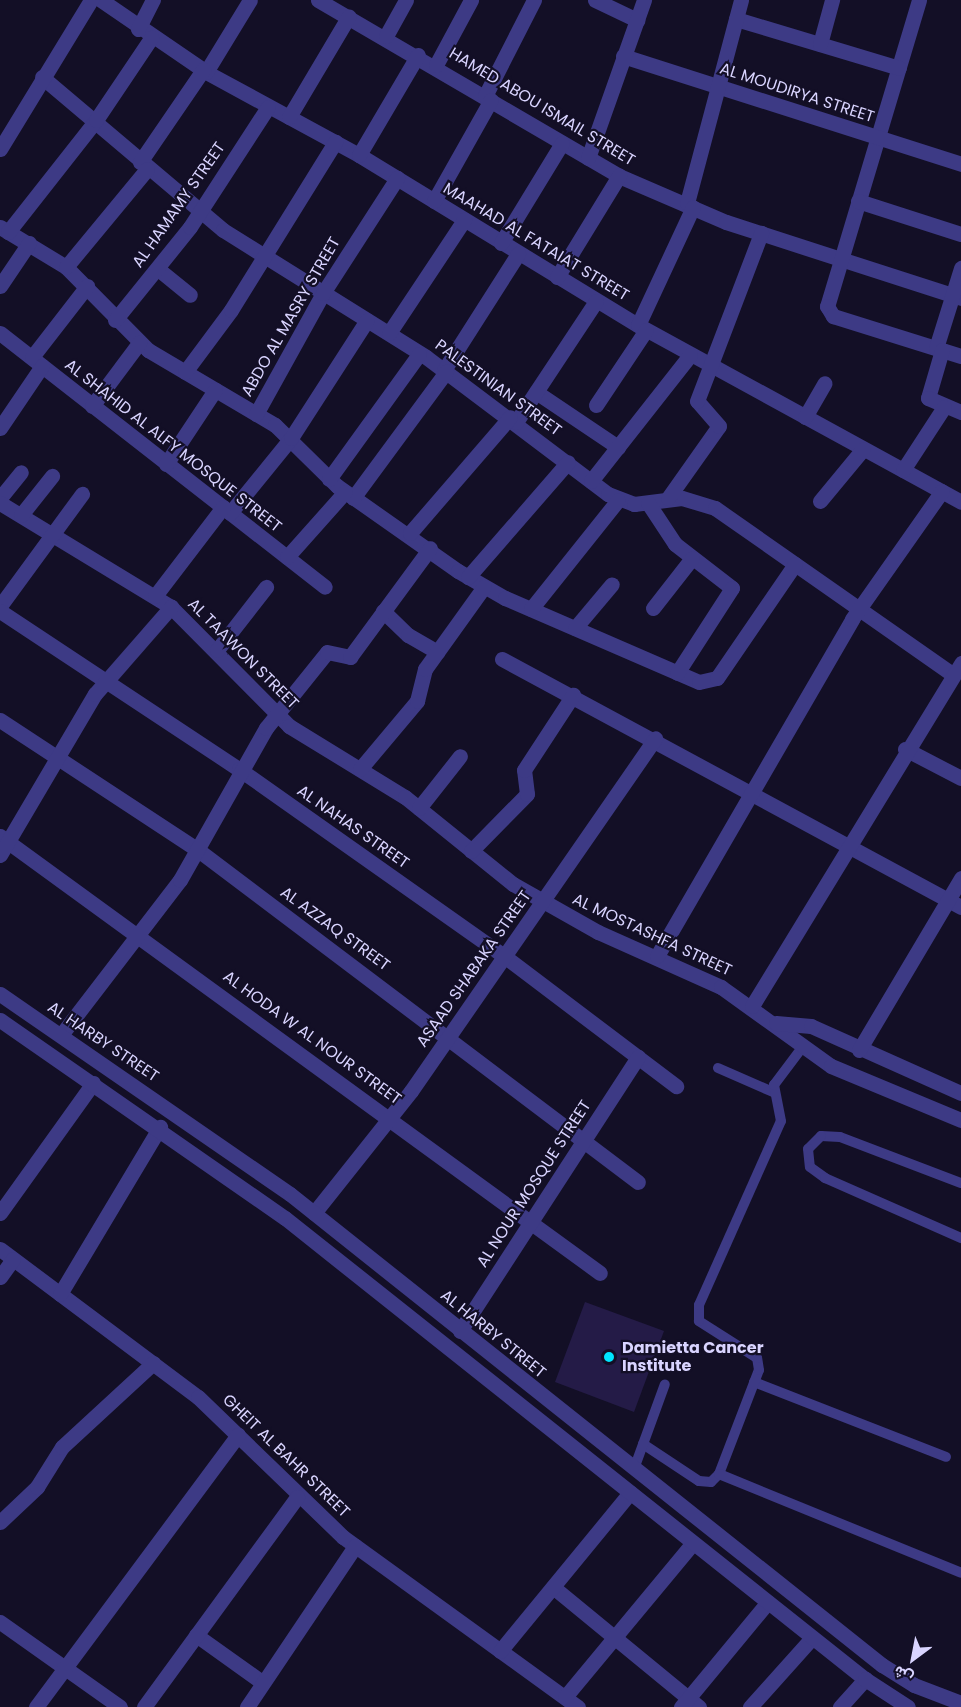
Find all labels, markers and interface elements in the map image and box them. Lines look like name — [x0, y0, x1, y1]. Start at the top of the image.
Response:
street label: HAMED ABOU ISMAIL STREET — [446, 44, 638, 170]
street label: AL MOUDIRYA STREET — [717, 59, 877, 127]
street label: AL HAMAMY STREET — [129, 139, 229, 271]
street label: MAAHAD AL FATAIAT STREET — [440, 179, 632, 305]
street label: ABDO AL MASRY STREET — [237, 234, 345, 400]
street label: PALESTINIAN STREET — [431, 336, 565, 440]
street label: AL SHAHID AL ALFY MOSQUE STREET — [61, 355, 285, 537]
street label: AL TAAWON STREET — [184, 595, 302, 713]
street label: AL NAHAS STREET — [293, 781, 413, 873]
street label: AL AZZAQ STREET — [277, 883, 393, 975]
street label: ASAAD SHABAKA STREET — [413, 887, 535, 1051]
street label: AL MOSTASHFA STREET — [569, 890, 735, 980]
street label: AL HODA W AL NOUR STREET — [219, 967, 405, 1109]
street label: AL HARBY STREET — [44, 998, 162, 1086]
street label: AL NOUR MOSQUE STREET — [473, 1097, 595, 1271]
street label: AL HARBY STREET — [437, 1286, 549, 1382]
place label: Damietta Cancer Institute — [622, 1338, 763, 1376]
marker: Damietta Cancer Institute — [600, 1348, 618, 1366]
street label: GHEIT AL BAHR STREET — [219, 1390, 353, 1522]
north arrow — [883, 1629, 943, 1689]
text: ش — [889, 1660, 917, 1690]

